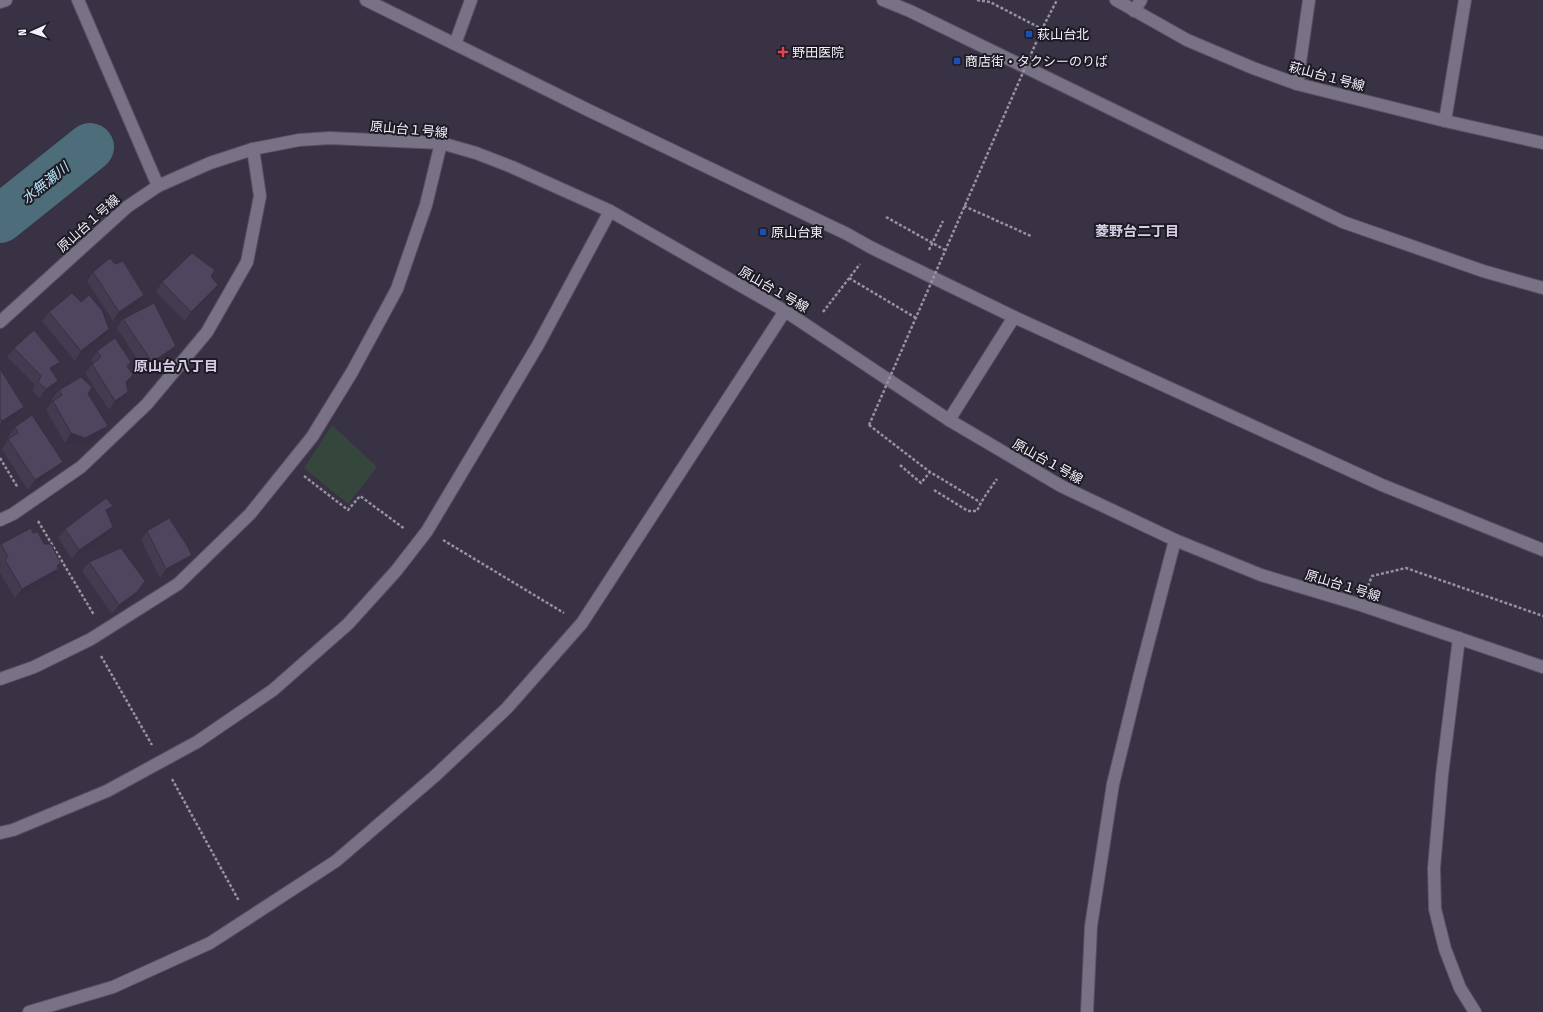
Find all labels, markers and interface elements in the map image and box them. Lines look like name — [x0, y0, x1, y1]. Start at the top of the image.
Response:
north arrow — [12, 12, 52, 52]
place label: 萩山台北 — [1037, 27, 1089, 42]
text: N — [16, 29, 29, 36]
marker: 萩山台北 — [1024, 29, 1034, 39]
place label: 野田医院 — [792, 45, 844, 60]
marker: 野田医院 — [777, 46, 789, 58]
place label: 商店街・タクシーのりば — [965, 54, 1108, 69]
marker: 商店街・タクシーのりば — [952, 56, 962, 66]
street label: 萩山台１号線 — [1287, 59, 1366, 94]
street label: 原山台１号線 — [369, 119, 448, 140]
water label: 水無瀬川 — [18, 158, 74, 208]
street label: 原山台１号線 — [54, 192, 122, 255]
district label: 菱野台二丁目 — [1095, 223, 1179, 240]
place label: 原山台東 — [771, 225, 823, 240]
marker: 原山台東 — [758, 227, 768, 237]
street label: 原山台１号線 — [736, 263, 811, 315]
district label: 原山台八丁目 — [134, 358, 218, 375]
street label: 原山台１号線 — [1010, 436, 1086, 487]
street label: 原山台１号線 — [1303, 567, 1382, 604]

